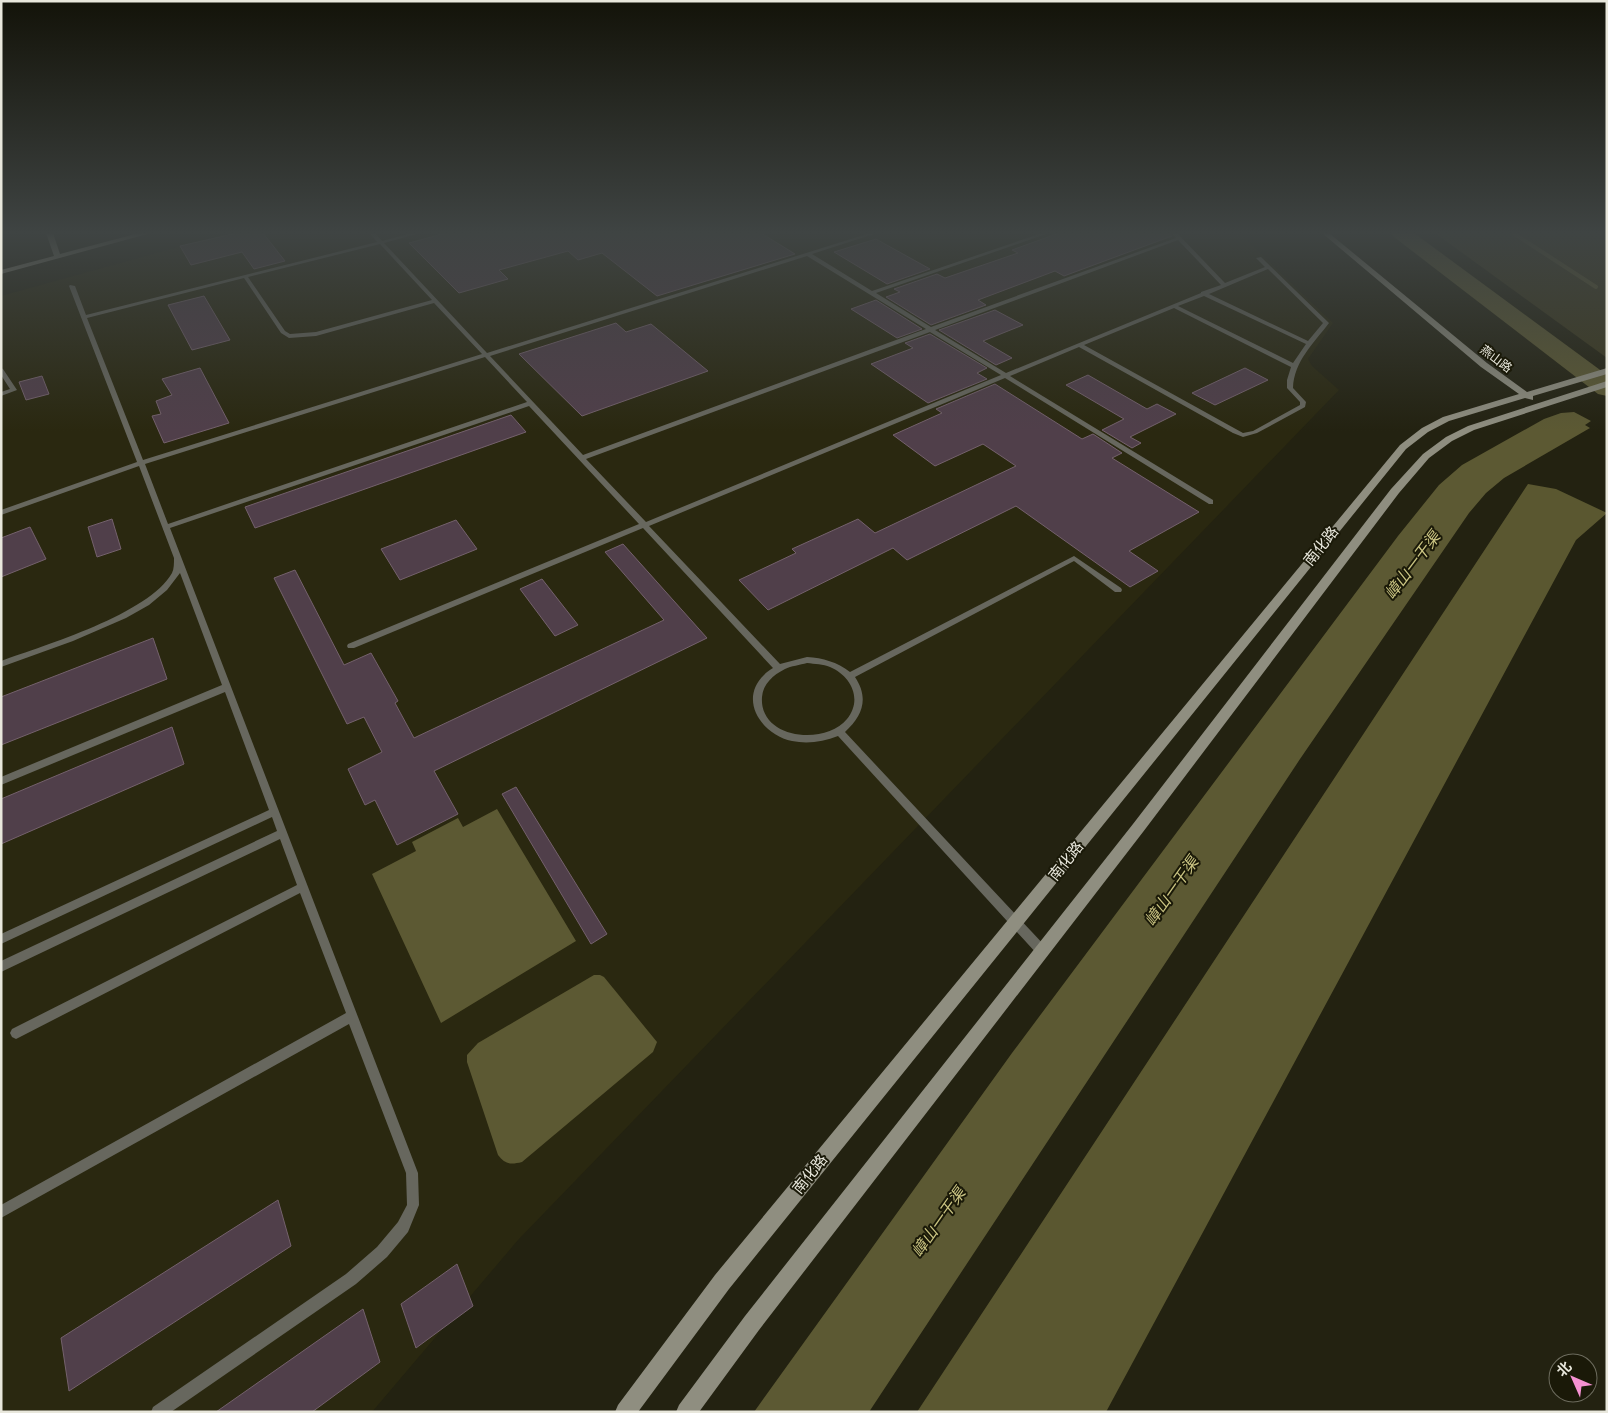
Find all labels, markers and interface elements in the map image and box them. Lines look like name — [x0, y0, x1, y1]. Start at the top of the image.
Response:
street label: 燕山路 — [1476, 343, 1515, 377]
street label: 南化路 — [1300, 523, 1344, 570]
water label: 嶂山一干渠 — [1382, 527, 1447, 604]
street label: 南化路 — [1045, 838, 1089, 885]
water label: 嶂山一干渠 — [1141, 852, 1205, 931]
street label: 南化路 — [789, 1151, 833, 1198]
water label: 嶂山一干渠 — [908, 1183, 972, 1262]
north arrow — [1548, 1353, 1598, 1403]
text: 北 — [1554, 1359, 1576, 1381]

